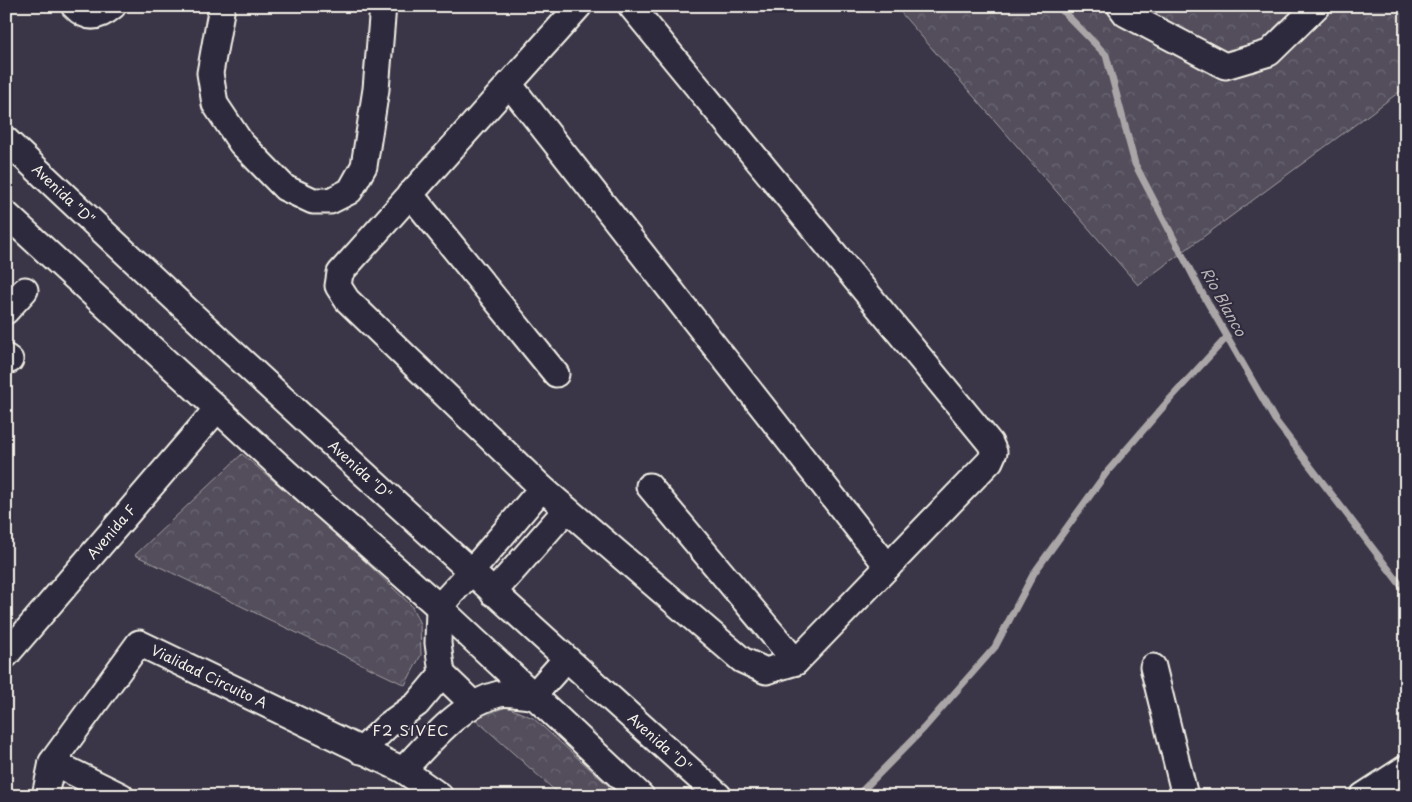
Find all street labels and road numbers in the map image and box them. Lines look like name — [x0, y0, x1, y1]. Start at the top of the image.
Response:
street label: Avenida "D" — [27, 159, 100, 229]
street label: Avenida "D" — [324, 435, 397, 504]
street label: Avenida F — [82, 500, 140, 563]
street label: Vialidad Circuito A — [148, 639, 271, 713]
street label: Avenida "D" — [623, 708, 697, 777]

